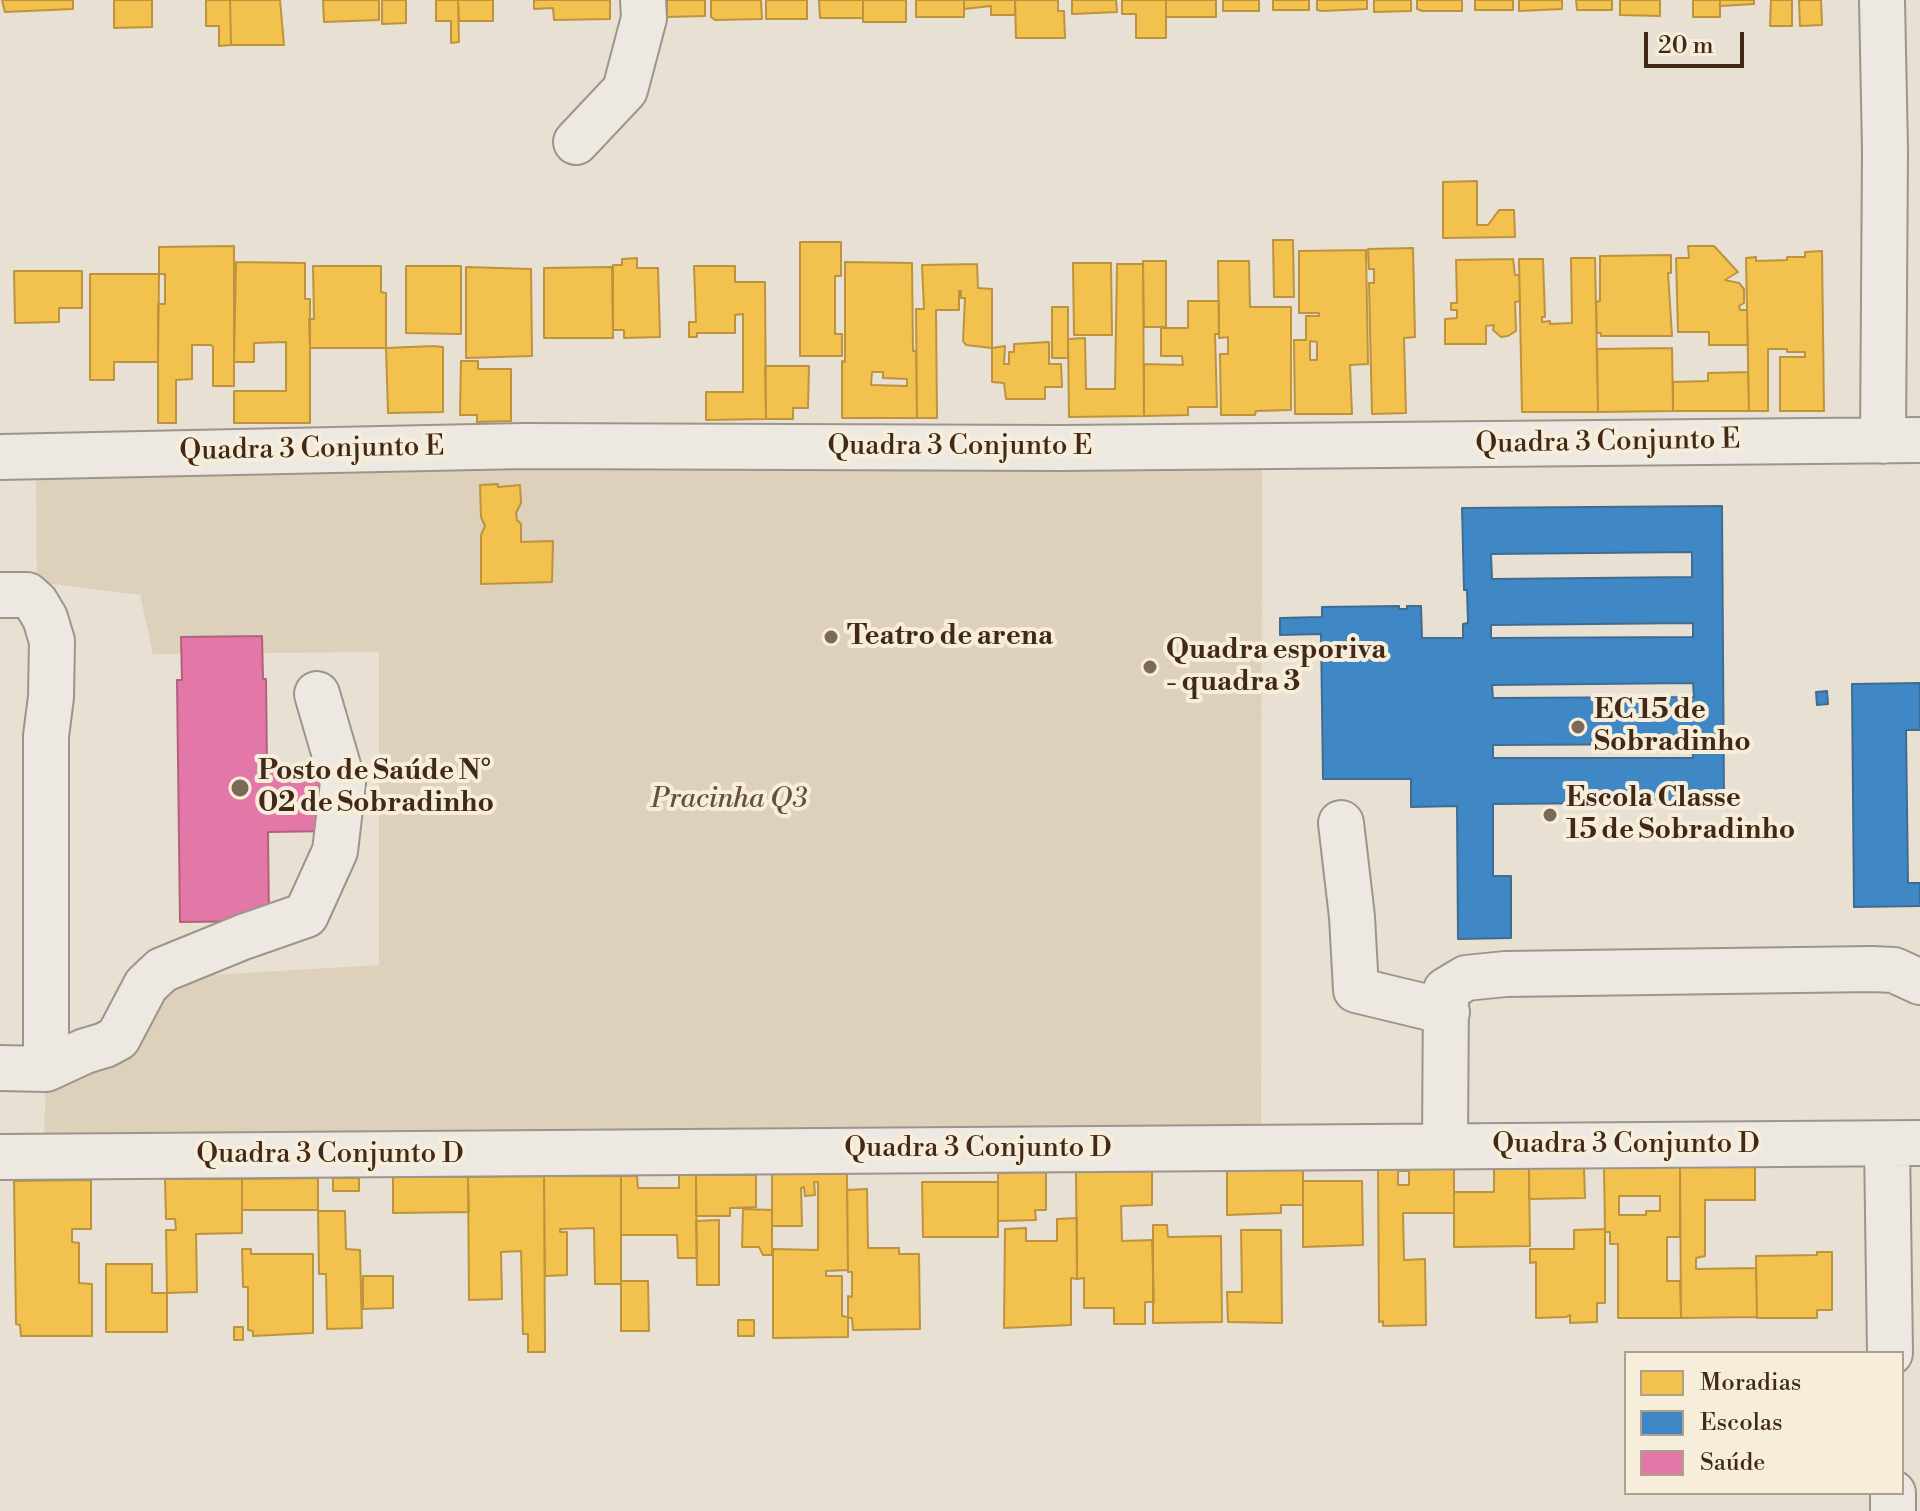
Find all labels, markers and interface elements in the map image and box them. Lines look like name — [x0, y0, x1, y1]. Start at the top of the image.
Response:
scale bar — [1648, 16, 1748, 66]
text: 20 m — [1658, 31, 1714, 61]
street label: Quadra 3 Conjunto E — [1475, 424, 1741, 462]
street label: Quadra 3 Conjunto E — [827, 430, 1093, 464]
street label: Quadra 3 Conjunto E — [179, 431, 445, 469]
place label: Teatro de arena — [847, 620, 1053, 654]
marker: Teatro de arena — [822, 628, 840, 646]
place label: Quadra esporiva - quadra 3 — [1166, 634, 1386, 700]
marker: Quadra esporiva - quadra 3 — [1141, 658, 1159, 676]
place label: EC 15 de Sobradinho — [1594, 694, 1751, 760]
marker: EC 15 de Sobradinho — [1569, 718, 1587, 736]
place label: Posto de Saúde N° 02 de Sobradinho — [258, 755, 494, 821]
marker: Posto de Saúde N° 02 de Sobradinho — [229, 777, 251, 799]
place label: Escola Classe 15 de Sobradinho — [1566, 782, 1795, 848]
park label: Pracinha Q3 — [651, 783, 807, 817]
marker: Escola Classe 15 de Sobradinho — [1541, 806, 1559, 824]
street label: Quadra 3 Conjunto D — [1492, 1128, 1760, 1162]
street label: Quadra 3 Conjunto D — [844, 1132, 1112, 1166]
street label: Quadra 3 Conjunto D — [196, 1138, 464, 1172]
legend — [1624, 1351, 1904, 1495]
text: Moradias — [1700, 1368, 1801, 1398]
text: Escolas — [1700, 1408, 1782, 1438]
text: Saúde — [1700, 1448, 1765, 1478]

